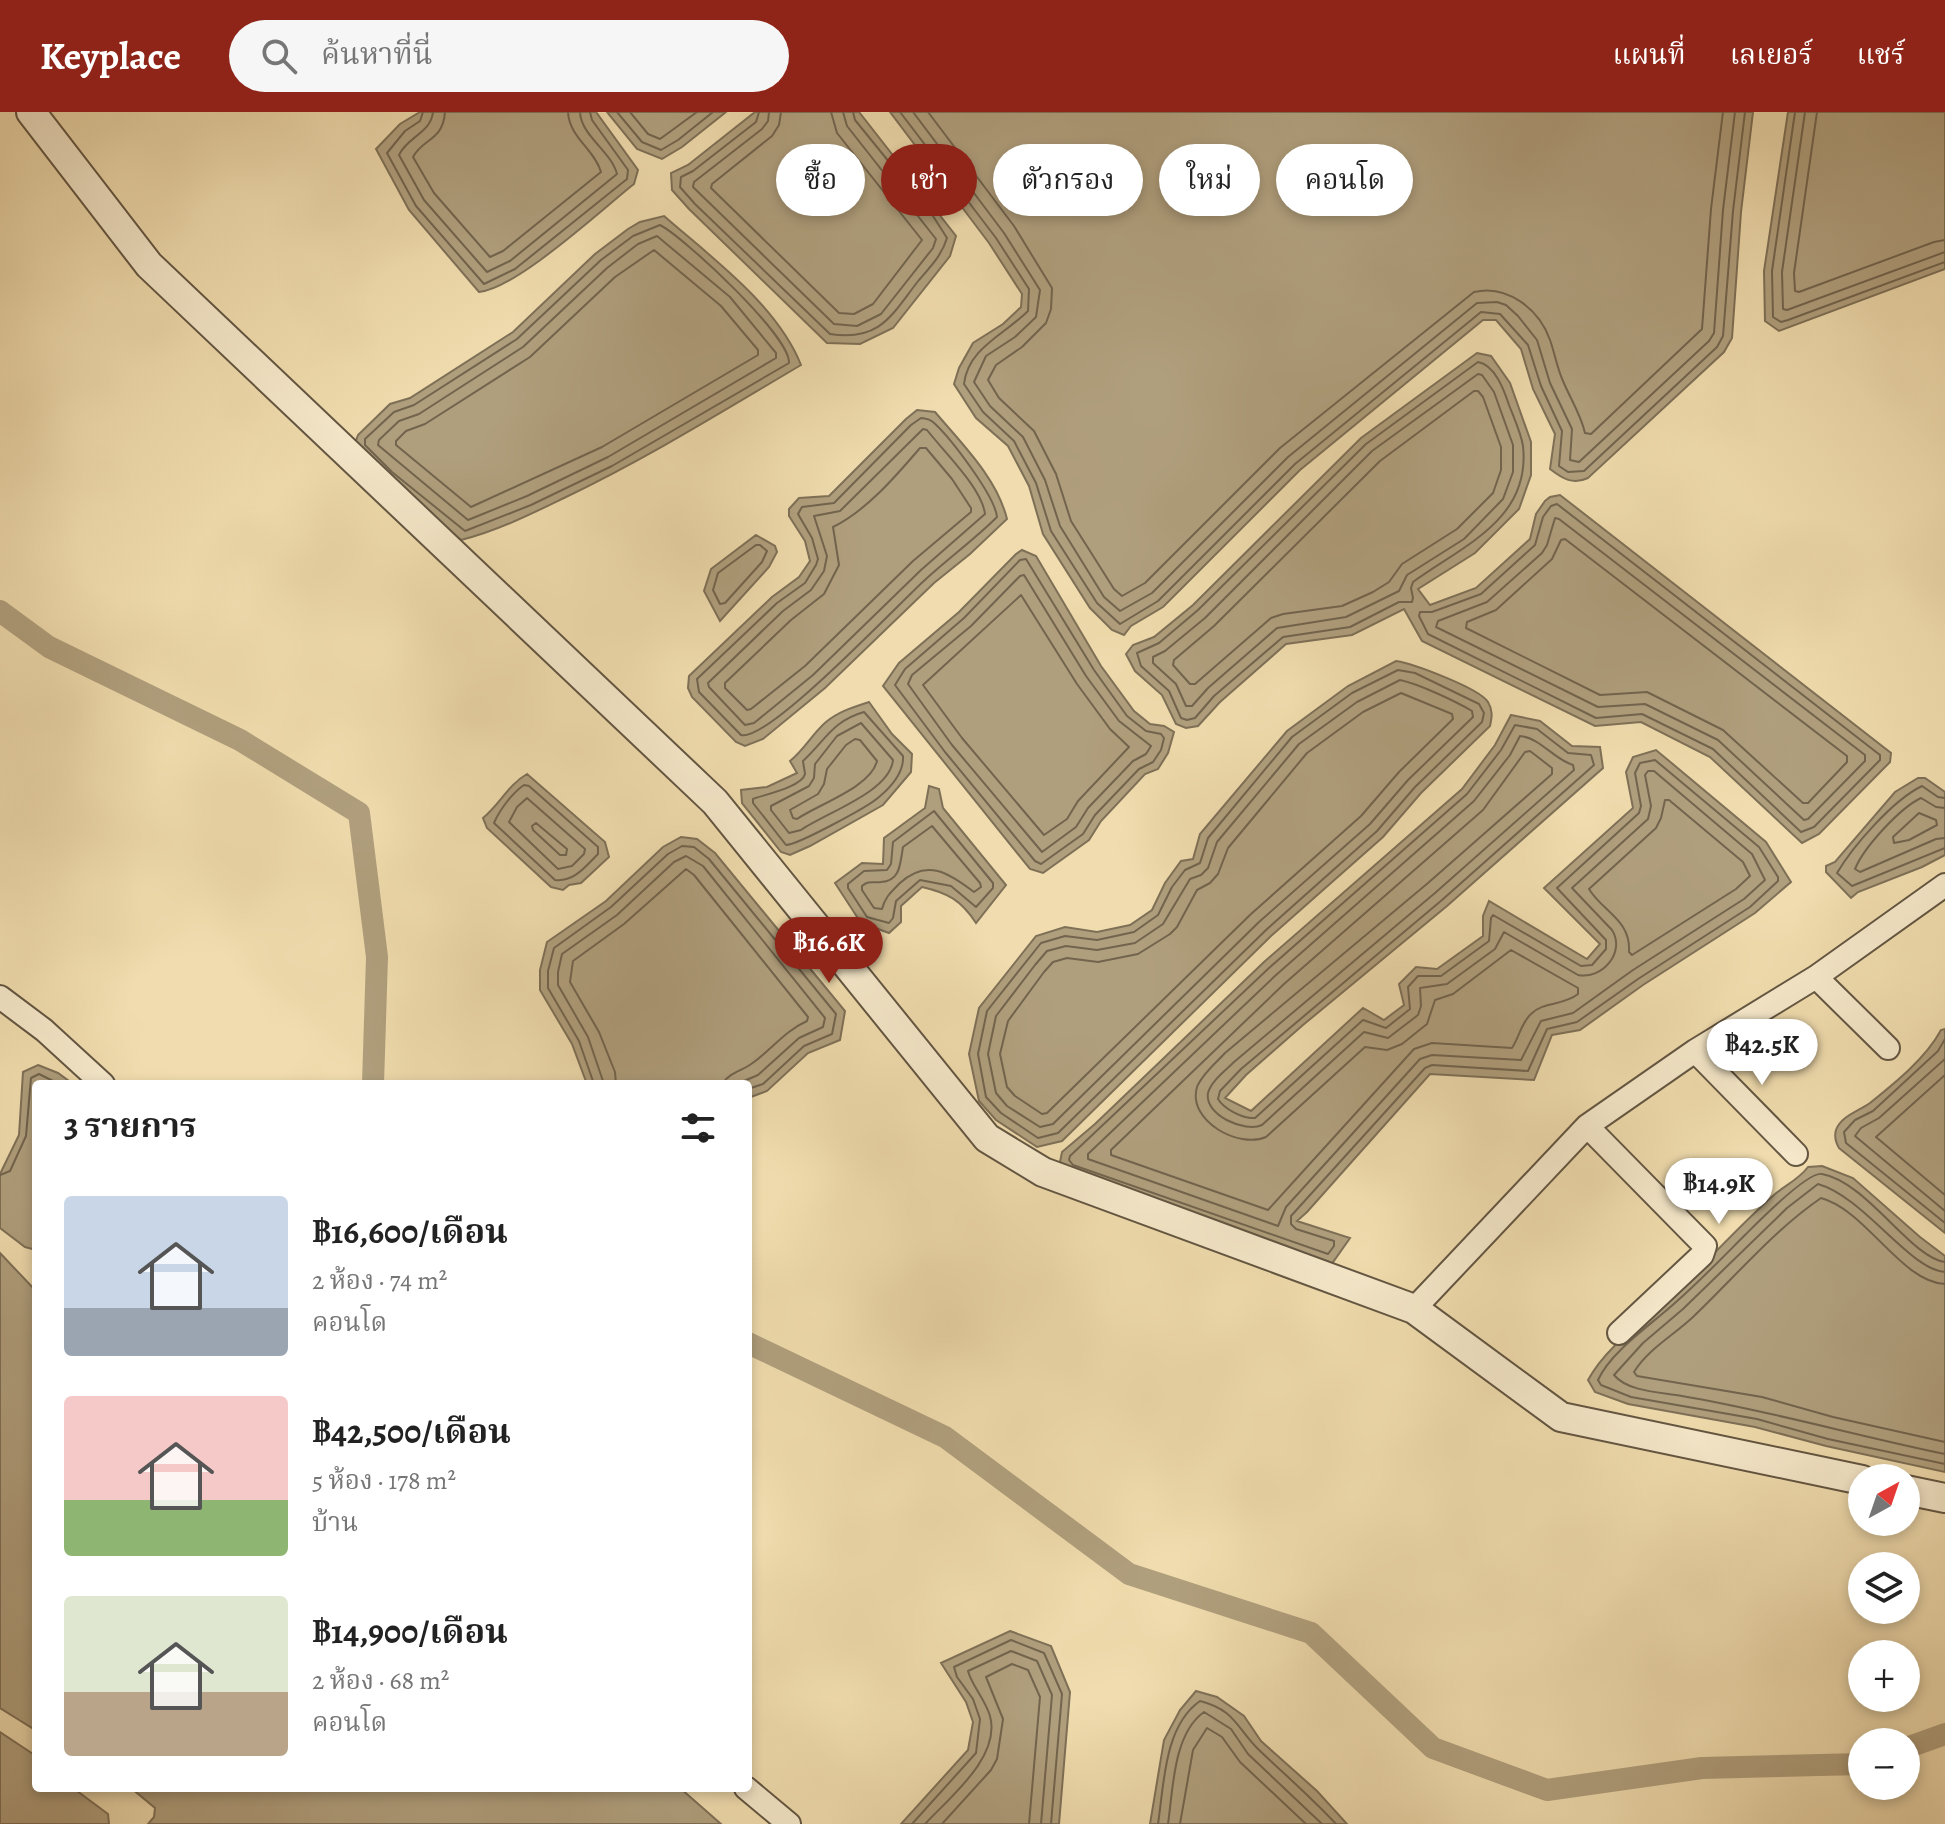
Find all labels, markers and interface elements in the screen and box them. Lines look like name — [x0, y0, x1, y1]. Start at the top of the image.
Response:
search box — [229, 20, 789, 92]
text: Keyplace — [40, 30, 181, 82]
icon: search — [257, 34, 301, 78]
text: ค้นหาที่นี่ — [321, 34, 433, 74]
text: แผนที่ — [1612, 36, 1686, 74]
text: เลเยอร์ — [1730, 36, 1813, 74]
text: แชร์ — [1857, 36, 1905, 74]
chip: ซื้อ — [776, 144, 865, 216]
chip: เช่า — [881, 144, 977, 216]
chip: ตัวกรอง — [993, 144, 1143, 216]
chip: ใหม่ — [1159, 144, 1260, 216]
chip: คอนโด — [1276, 144, 1413, 216]
pin: ฿16.6K — [764, 917, 894, 985]
text: ฿16.6K — [793, 925, 865, 960]
pin: ฿42.5K — [1697, 1019, 1827, 1087]
text: ฿42.5K — [1725, 1027, 1799, 1062]
text: 3 รายการ — [64, 1102, 197, 1149]
icon: filters — [676, 1106, 720, 1150]
pin: ฿14.9K — [1654, 1158, 1784, 1226]
text: ฿14.9K — [1683, 1166, 1755, 1201]
text: ฿16,600/เดือน — [312, 1208, 508, 1255]
icon: home — [128, 1228, 224, 1324]
text: 2 ห้อง · 74 m² — [312, 1263, 447, 1298]
text: คอนโด — [312, 1305, 387, 1340]
text: ฿42,500/เดือน — [312, 1408, 511, 1455]
icon: home — [128, 1428, 224, 1524]
text: 5 ห้อง · 178 m² — [312, 1463, 456, 1498]
north arrow — [1848, 1464, 1920, 1536]
map controls — [1848, 1464, 1920, 1800]
text: บ้าน — [312, 1505, 358, 1540]
button: layers — [1848, 1552, 1920, 1624]
text: ฿14,900/เดือน — [312, 1608, 508, 1655]
icon: home — [128, 1628, 224, 1724]
button: + — [1848, 1640, 1920, 1712]
text: 2 ห้อง · 68 m² — [312, 1663, 449, 1698]
text: คอนโด — [312, 1705, 387, 1740]
button: − — [1848, 1728, 1920, 1800]

